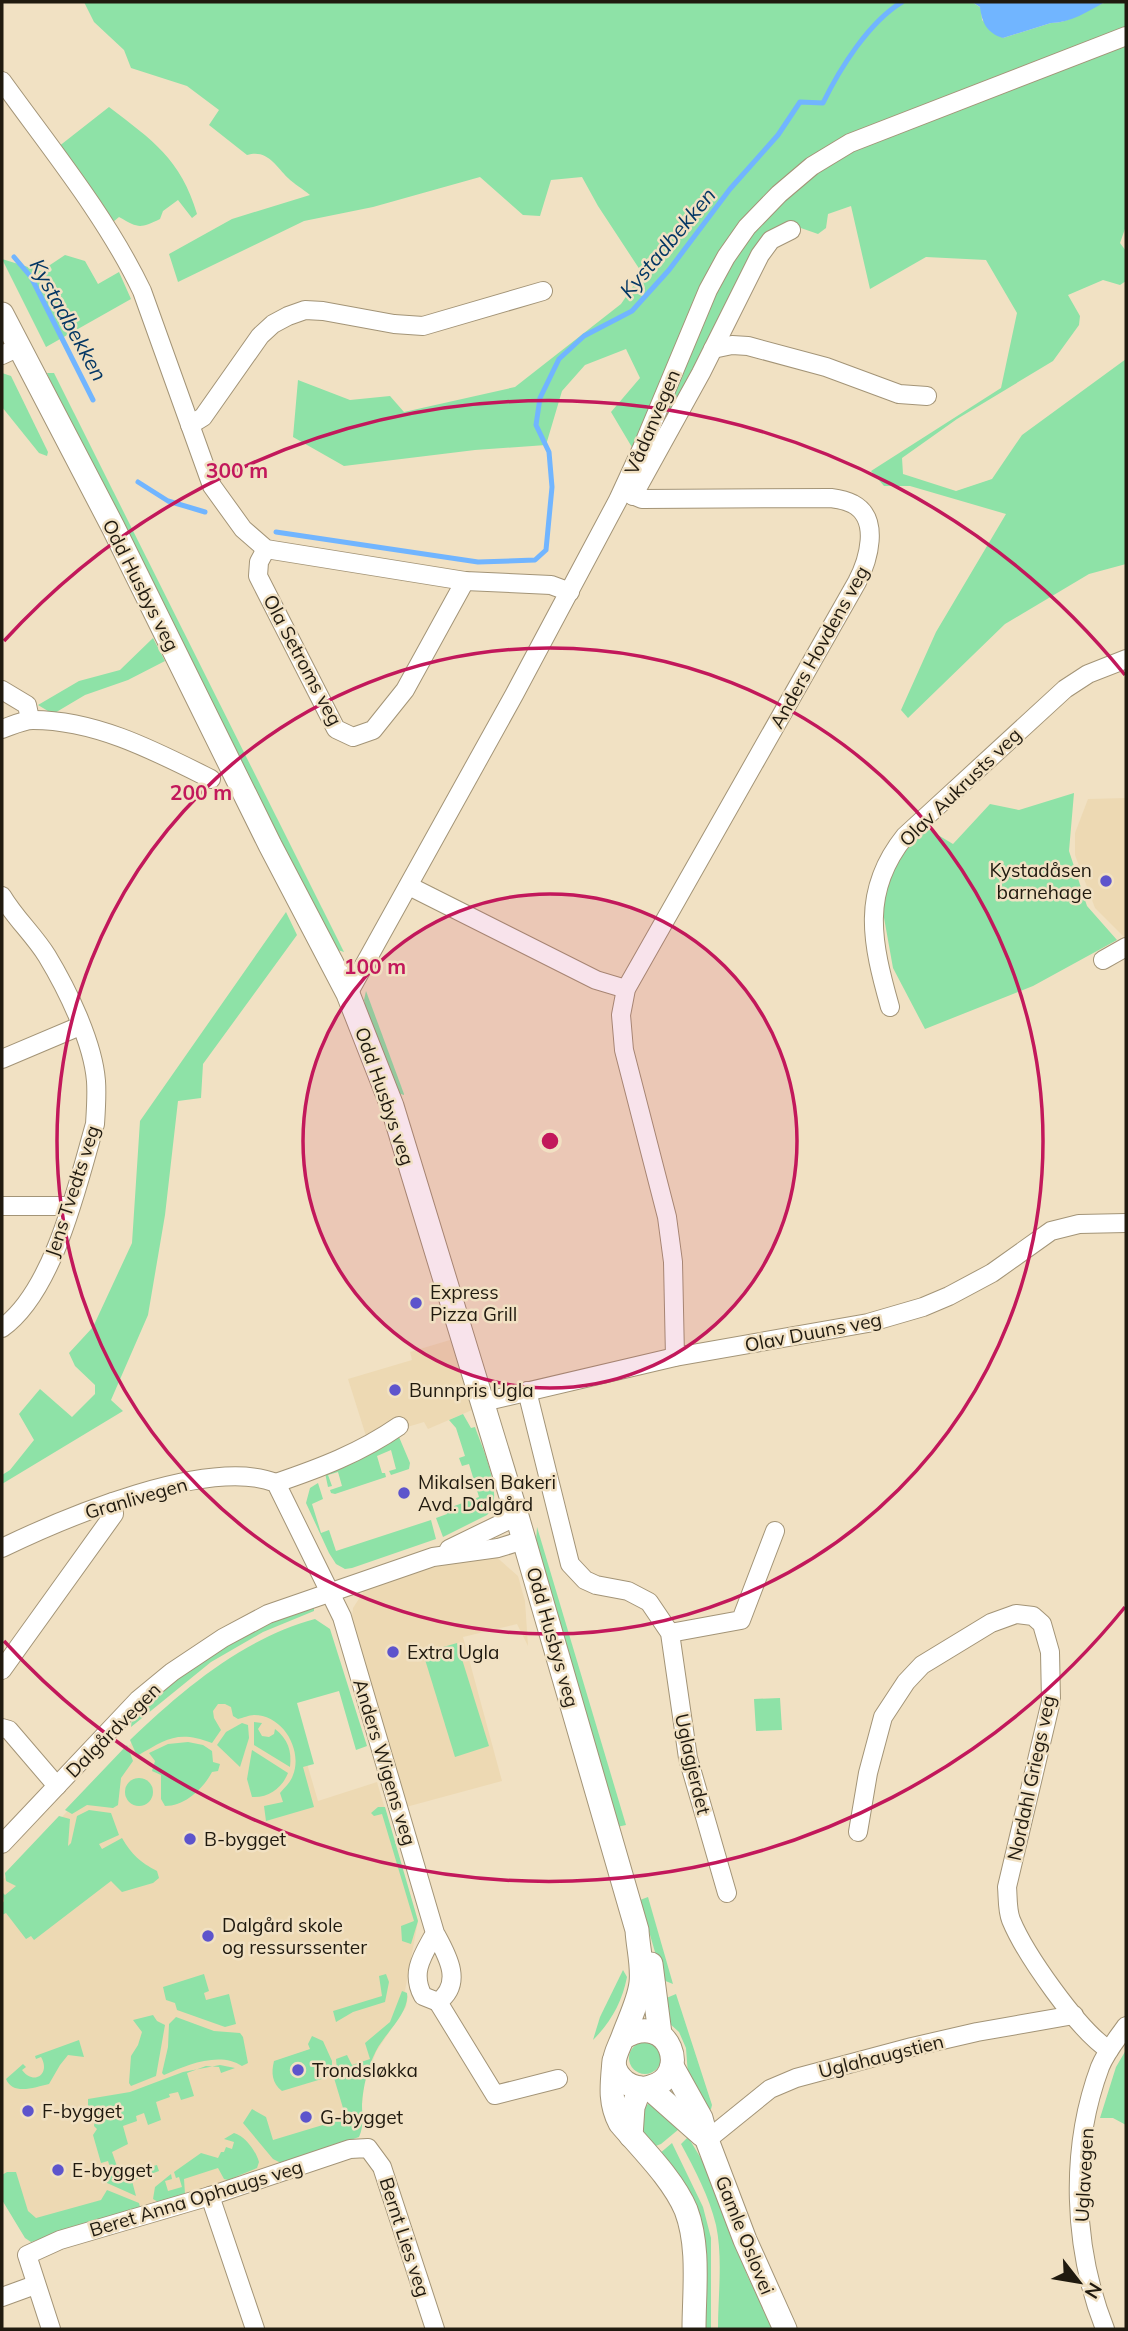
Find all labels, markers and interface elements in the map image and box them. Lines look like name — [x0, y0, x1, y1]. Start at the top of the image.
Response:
water label: Kystadbekken — [614, 182, 721, 303]
water label: Kystadbekken — [25, 254, 113, 385]
street label: Vådanvegen — [619, 366, 685, 478]
text: 300 m — [206, 457, 268, 483]
street label: Odd Husbys veg — [97, 515, 185, 655]
street label: Anders Hovdens veg — [764, 561, 874, 733]
street label: Ola Setroms veg — [258, 590, 348, 730]
street label: Olav Aukrusts veg — [894, 723, 1026, 851]
text: 200 m — [170, 779, 232, 805]
place label: Kystadåsen barnehage — [990, 858, 1092, 904]
marker: Kystadåsen barnehage — [1098, 873, 1114, 889]
text: 100 m — [344, 953, 406, 979]
street label: Odd Husbys veg — [350, 1024, 420, 1168]
street label: Jens Tvedts veg — [39, 1122, 105, 1260]
centre of rings — [538, 1129, 562, 1153]
place label: Express Pizza Grill — [430, 1280, 517, 1326]
marker: Express Pizza Grill — [408, 1295, 424, 1311]
street label: Olav Duuns veg — [743, 1307, 883, 1357]
place label: Bunnpris Ugla — [409, 1378, 534, 1402]
marker: Bunnpris Ugla — [387, 1382, 403, 1398]
place label: Mikalsen Bakeri Avd. Dalgård — [418, 1470, 556, 1516]
street label: Granlivegen — [82, 1472, 190, 1524]
marker: Mikalsen Bakeri Avd. Dalgård — [396, 1485, 412, 1501]
street label: Odd Husbys veg — [522, 1564, 584, 1710]
place label: Extra Ugla — [407, 1640, 499, 1664]
marker: Extra Ugla — [385, 1644, 401, 1660]
street label: Anders Wigens veg — [348, 1676, 422, 1848]
street label: Dalgårdvegen — [61, 1678, 165, 1782]
street label: Nordahl Griegs veg — [1002, 1693, 1060, 1863]
street label: Uglagjerdet — [670, 1711, 716, 1817]
place label: B-bygget — [204, 1827, 287, 1851]
marker: B-bygget — [182, 1831, 198, 1847]
place label: Dalgård skole og ressurssenter — [222, 1913, 367, 1959]
marker: Dalgård skole og ressurssenter — [200, 1928, 216, 1944]
street label: Uglahaugstien — [816, 2029, 946, 2083]
place label: Trondsløkka — [312, 2058, 418, 2082]
marker: Trondsløkka — [290, 2062, 306, 2078]
place label: F-bygget — [42, 2099, 122, 2123]
marker: F-bygget — [20, 2103, 36, 2119]
place label: G-bygget — [320, 2105, 403, 2129]
marker: G-bygget — [298, 2109, 314, 2125]
street label: Uglavegen — [1070, 2127, 1098, 2223]
street label: Beret Anna Ophaugs veg — [86, 2154, 306, 2242]
place label: E-bygget — [72, 2158, 153, 2182]
marker: E-bygget — [50, 2162, 66, 2178]
street label: Gamle Oslovei — [710, 2172, 780, 2298]
street label: Bernt Lies veg — [374, 2174, 436, 2300]
north arrow — [1044, 2247, 1114, 2317]
text: N — [1080, 2278, 1108, 2303]

